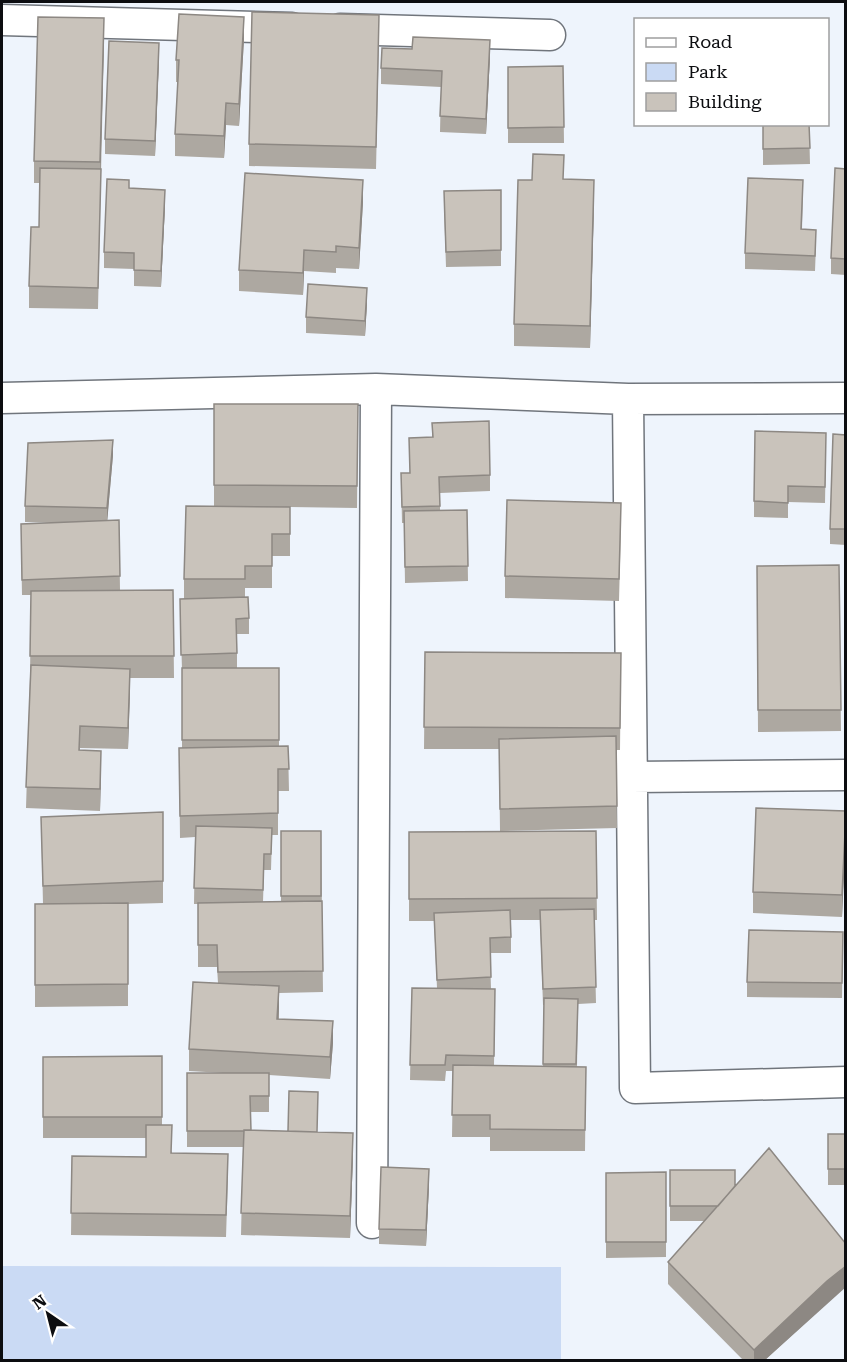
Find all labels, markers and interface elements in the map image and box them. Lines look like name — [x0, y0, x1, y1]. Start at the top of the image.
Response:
legend — [634, 18, 829, 126]
text: Road — [688, 31, 733, 52]
text: Park — [688, 61, 728, 82]
text: Building — [688, 91, 762, 112]
north arrow — [18, 1284, 78, 1344]
text: N — [29, 1291, 50, 1313]

